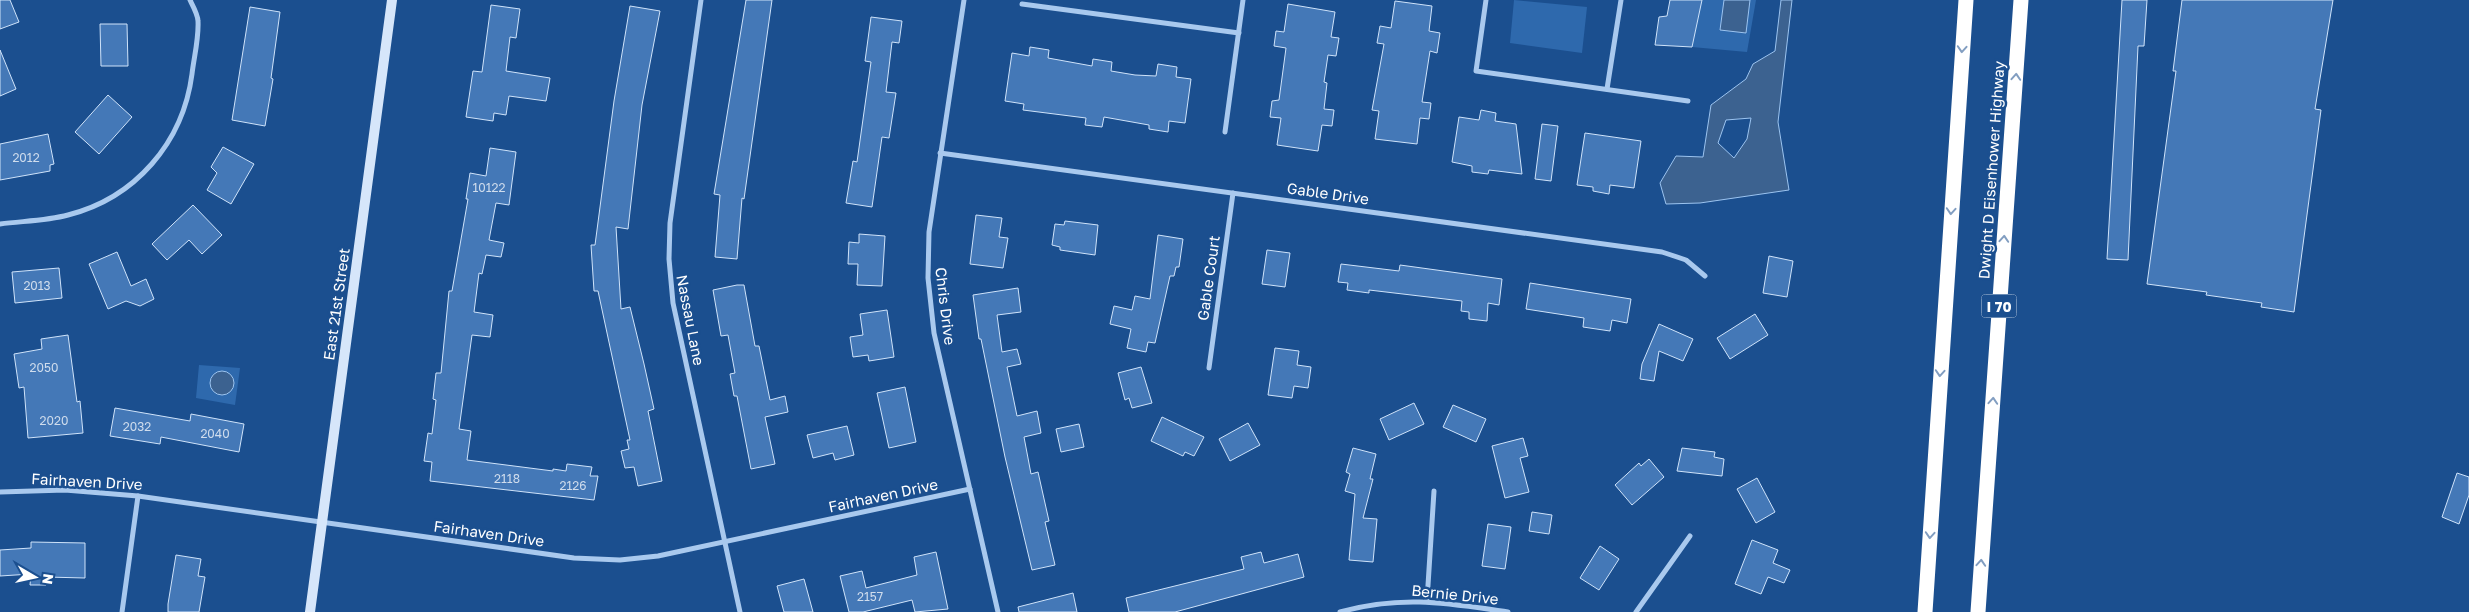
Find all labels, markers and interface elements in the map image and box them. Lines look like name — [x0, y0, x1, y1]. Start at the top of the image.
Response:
one-way arrow — [1957, 45, 1968, 53]
street label: Dwight D Eisenhower Highway — [1974, 60, 2008, 280]
one-way arrow — [2010, 73, 2021, 81]
house number: 2012 — [12, 150, 40, 165]
street label: Gable Drive — [1286, 178, 1370, 208]
house number: 10122 — [472, 180, 506, 195]
one-way arrow — [1946, 207, 1957, 215]
street label: Gable Court — [1193, 234, 1223, 322]
one-way arrow — [1999, 235, 2010, 243]
street label: East 21st Street — [319, 247, 353, 361]
street label: Chris Drive — [932, 266, 960, 346]
street label: Nassau Lane — [673, 273, 709, 367]
house number: 2013 — [23, 278, 51, 293]
road number: I 70 — [1982, 294, 2016, 318]
house number: 2050 — [30, 360, 58, 375]
one-way arrow — [1935, 369, 1946, 377]
one-way arrow — [1987, 397, 1998, 405]
house number: 2020 — [40, 413, 68, 428]
house number: 2032 — [123, 419, 151, 434]
house number: 2040 — [200, 426, 230, 441]
street label: Fairhaven Drive — [31, 469, 143, 493]
house number: 2118 — [494, 471, 520, 486]
street label: Fairhaven Drive — [827, 475, 940, 515]
house number: 2126 — [559, 478, 587, 493]
street label: Fairhaven Drive — [433, 516, 546, 550]
one-way arrow — [1924, 531, 1935, 539]
north arrow — [10, 552, 60, 602]
one-way arrow — [1976, 559, 1987, 567]
text: N — [39, 573, 58, 586]
street label: Bernie Drive — [1411, 580, 1500, 608]
house number: 2157 — [857, 589, 883, 604]

